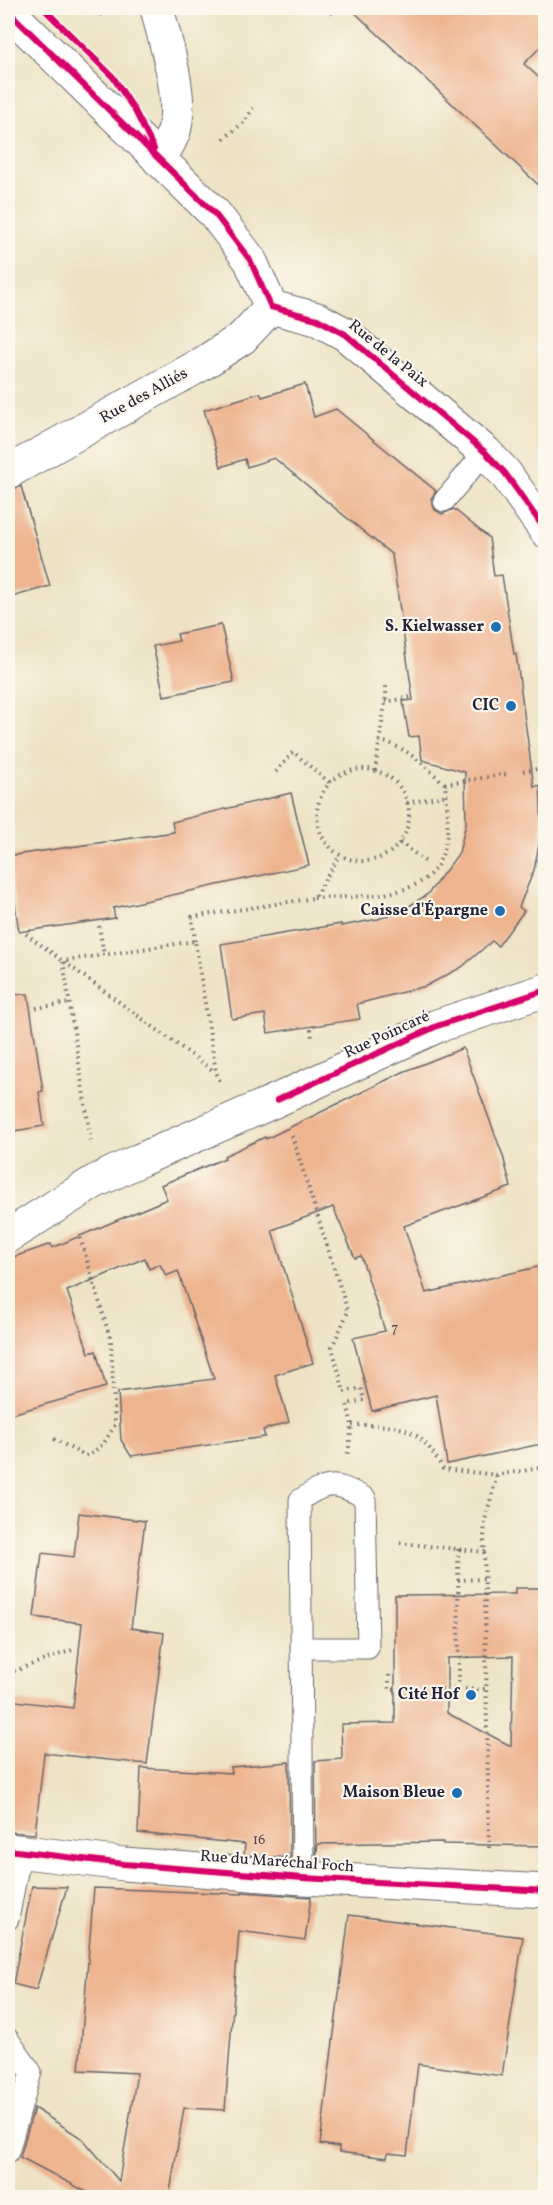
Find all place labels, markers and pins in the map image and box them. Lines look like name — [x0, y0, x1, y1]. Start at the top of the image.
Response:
place label: S. Kielwasser — [385, 616, 484, 638]
marker: S. Kielwasser — [489, 620, 503, 634]
place label: CIC — [472, 695, 499, 717]
marker: CIC — [504, 699, 518, 713]
place label: Caisse d'Épargne — [360, 900, 488, 922]
marker: Caisse d'Épargne — [493, 904, 507, 918]
place label: Cité Hof — [398, 1684, 461, 1706]
marker: Cité Hof — [464, 1688, 478, 1702]
place label: Maison Bleue — [343, 1782, 445, 1804]
marker: Maison Bleue — [450, 1786, 464, 1800]

